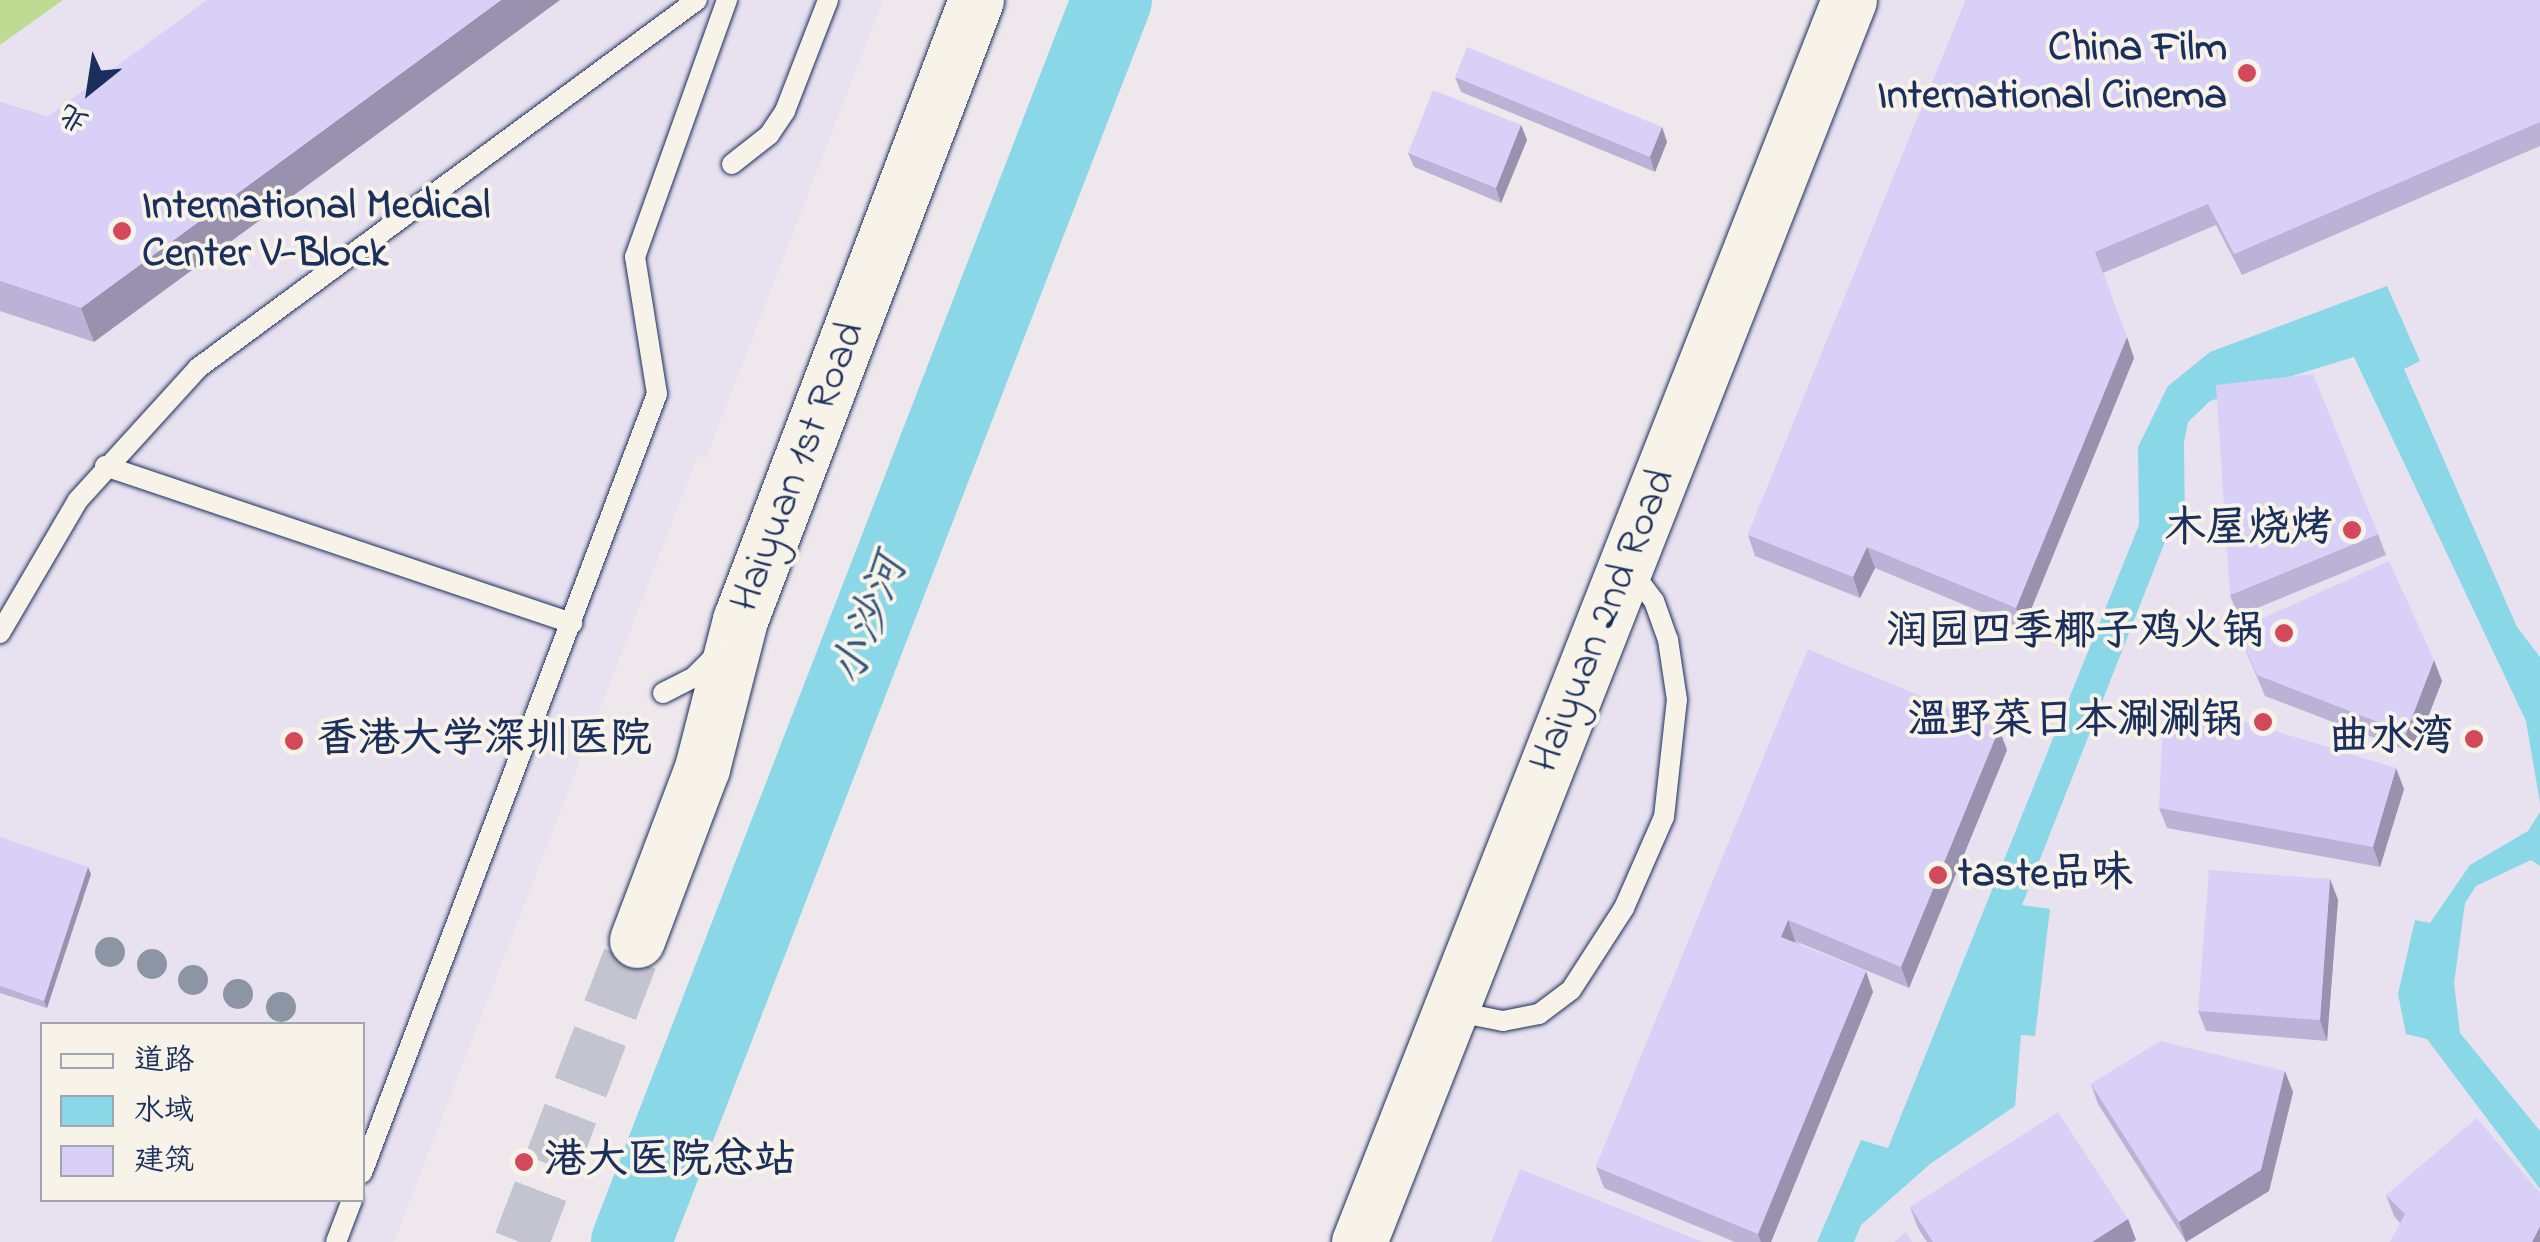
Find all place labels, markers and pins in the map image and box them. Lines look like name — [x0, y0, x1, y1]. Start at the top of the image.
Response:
place label: China Film International Cinema — [1877, 24, 2227, 122]
marker: China Film International Cinema — [2236, 62, 2258, 84]
place label: International Medical Center V-Block — [142, 182, 490, 280]
marker: International Medical Center V-Block — [111, 220, 133, 242]
place label: 木屋烧烤 — [2164, 505, 2332, 555]
marker: 木屋烧烤 — [2341, 519, 2363, 541]
place label: 润园四季椰子鸡火锅 — [1886, 608, 2264, 658]
marker: 润园四季椰子鸡火锅 — [2273, 622, 2295, 644]
place label: 温野菜日本涮涮锅 — [1907, 697, 2243, 747]
marker: 温野菜日本涮涮锅 — [2252, 711, 2274, 733]
place label: 曲水湾 — [2328, 714, 2454, 764]
place label: 香港大学深圳医院 — [316, 716, 652, 766]
marker: 香港大学深圳医院 — [281, 728, 307, 754]
marker: 曲水湾 — [2463, 728, 2485, 750]
place label: taste品味 — [1958, 850, 2133, 900]
marker: taste品味 — [1927, 864, 1949, 886]
place label: 港大医院总站 — [544, 1137, 796, 1187]
marker: 港大医院总站 — [513, 1151, 535, 1173]

